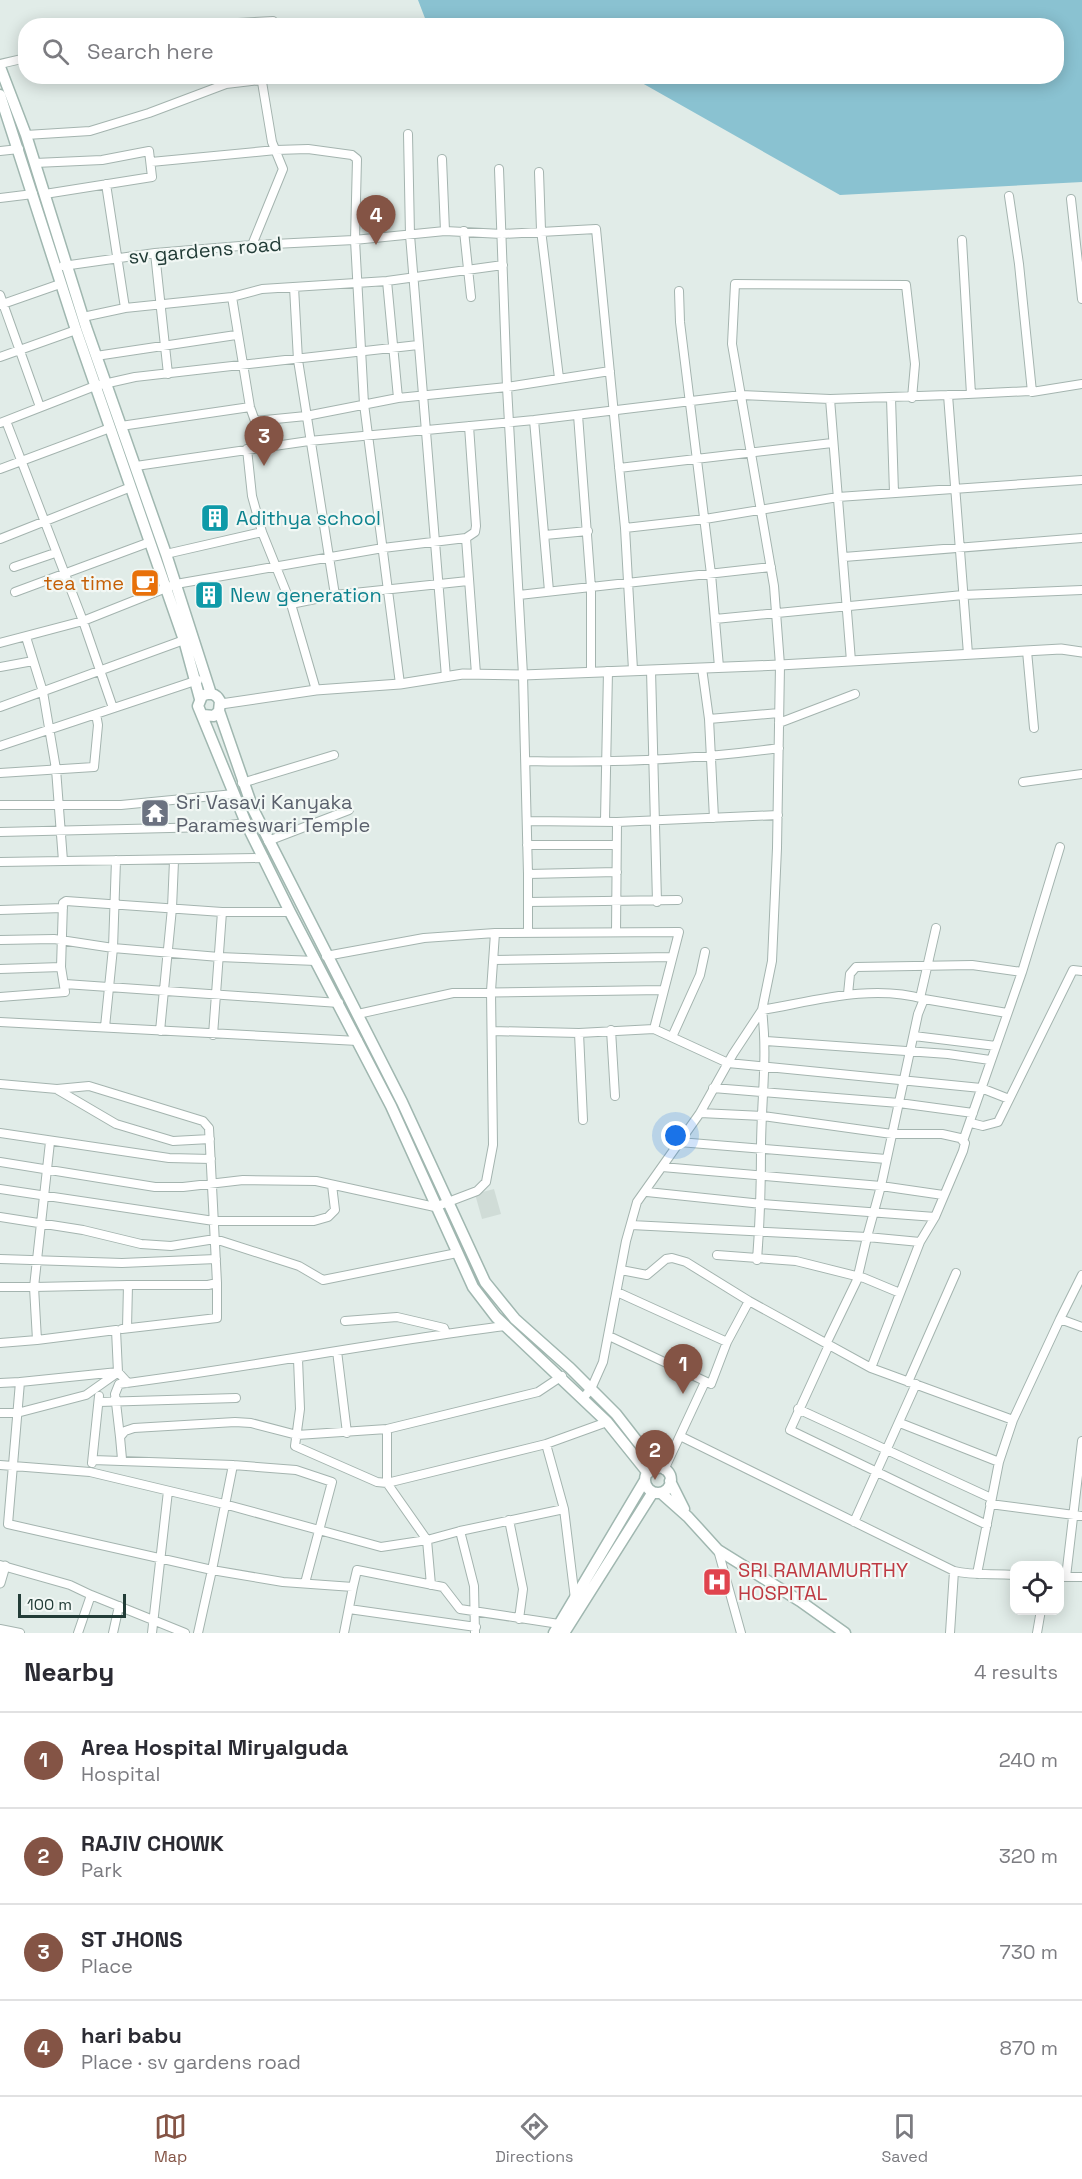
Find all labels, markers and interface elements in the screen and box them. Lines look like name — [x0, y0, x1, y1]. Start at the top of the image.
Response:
search box — [18, 18, 1064, 84]
icon: search — [39, 35, 72, 68]
text: Search here — [87, 37, 214, 65]
pin: 4 — [356, 196, 395, 245]
street label: sv gardens road — [127, 230, 283, 270]
pin: 3 — [244, 416, 284, 466]
building icon: Adithya school — [199, 502, 231, 534]
place label: Adithya school — [236, 505, 381, 531]
cafe icon: tea time — [129, 567, 161, 599]
place label: tea time — [44, 570, 124, 596]
building icon: New generation — [193, 579, 225, 611]
place label: New generation — [230, 582, 382, 608]
place label: Sri Vasavi Kanyaka Parameswari Temple — [176, 789, 370, 838]
temple icon: Sri Vasavi Kanyaka Parameswari Temple — [139, 797, 171, 829]
your location — [661, 1121, 690, 1150]
pin: 1 — [664, 1344, 702, 1394]
pin: 2 — [636, 1430, 674, 1480]
place label: SRI RAMAMURTHY HOSPITAL — [738, 1557, 908, 1606]
map controls — [1010, 1561, 1064, 1615]
button: locate — [1010, 1561, 1064, 1615]
hospital icon: SRI RAMAMURTHY HOSPITAL — [701, 1566, 733, 1598]
scale bar — [18, 1591, 126, 1618]
text: 100 m — [27, 1594, 72, 1615]
text: Nearby — [24, 1655, 114, 1689]
text: 4 results — [974, 1659, 1058, 1685]
text: Area Hospital Miryalguda — [81, 1733, 348, 1761]
text: 1 — [39, 1747, 48, 1773]
text: 240 m — [999, 1747, 1058, 1773]
text: Hospital — [81, 1761, 160, 1787]
text: RAJIV CHOWK — [81, 1829, 224, 1857]
text: 2 — [38, 1843, 49, 1869]
text: 320 m — [999, 1843, 1058, 1869]
text: Park — [81, 1857, 123, 1883]
text: ST JHONS — [81, 1925, 183, 1953]
text: 3 — [37, 1939, 50, 1965]
text: 730 m — [999, 1939, 1058, 1965]
text: Place — [81, 1953, 133, 1979]
text: hari babu — [81, 2021, 182, 2049]
text: 4 — [37, 2035, 50, 2061]
text: 870 m — [999, 2035, 1058, 2061]
text: Place · sv gardens road — [81, 2049, 301, 2075]
tab: Map — [154, 2110, 187, 2167]
tab: Directions — [495, 2110, 574, 2167]
tab: Saved — [881, 2110, 928, 2167]

